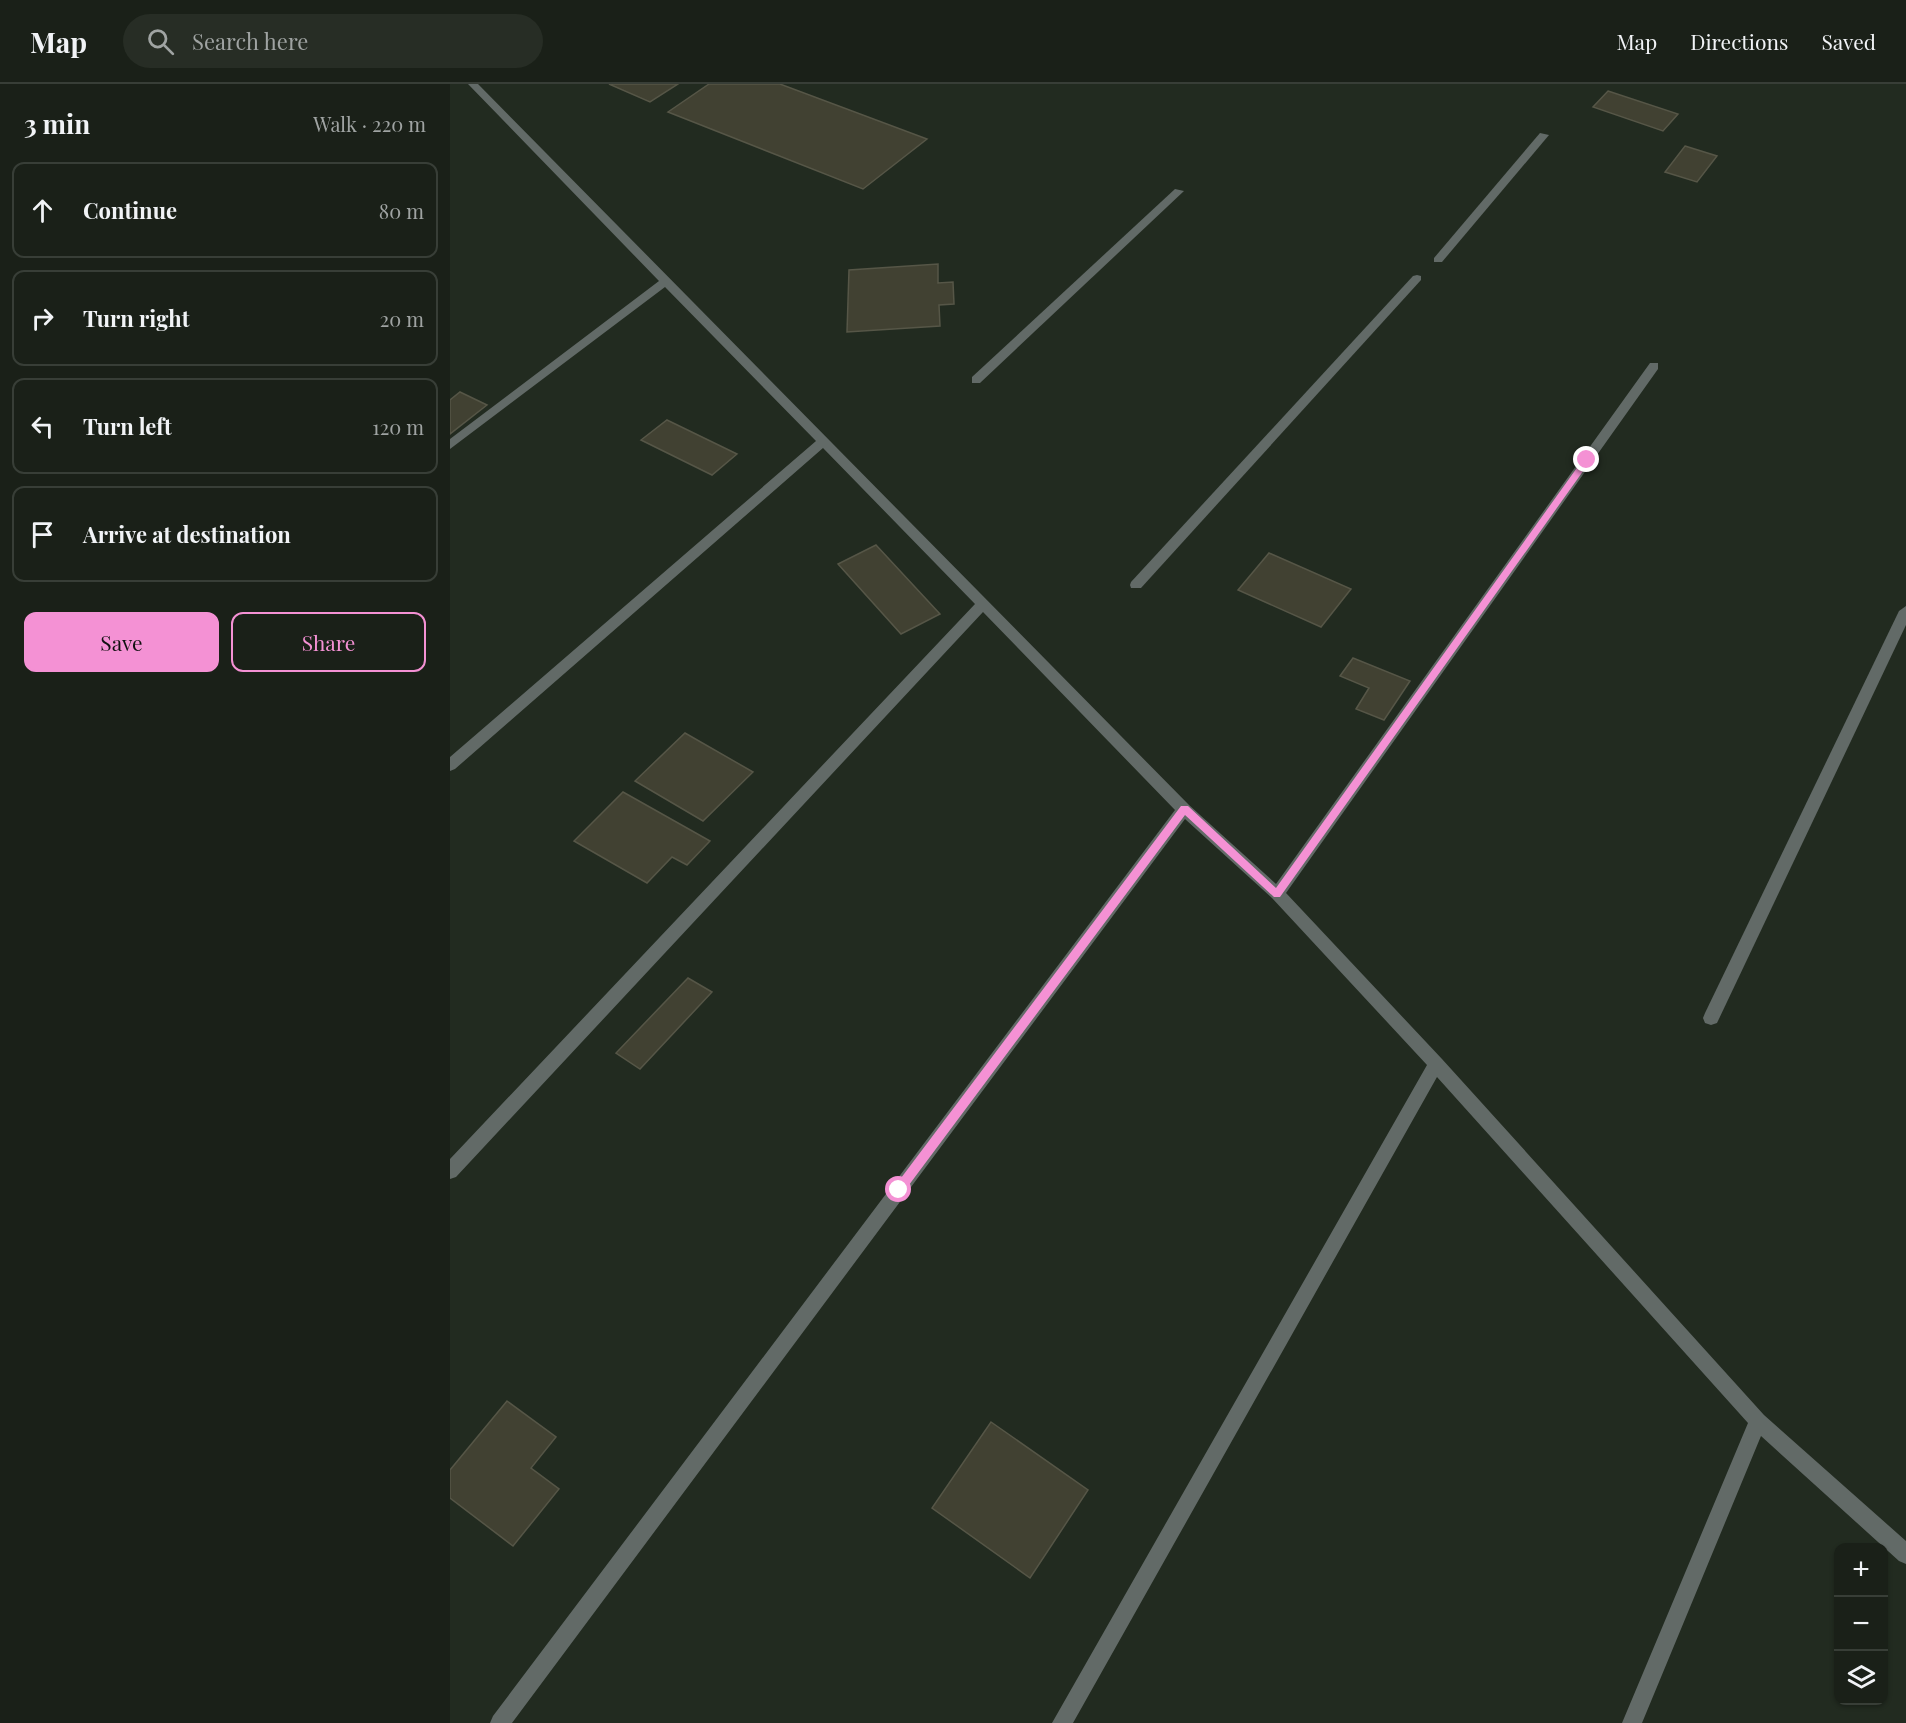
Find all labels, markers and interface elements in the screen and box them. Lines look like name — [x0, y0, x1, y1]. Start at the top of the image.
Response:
search box — [123, 14, 543, 68]
text: Map — [30, 23, 87, 60]
icon: search — [144, 25, 177, 58]
text: Search here — [192, 26, 308, 56]
text: Map — [1616, 27, 1657, 55]
text: Directions — [1690, 27, 1788, 55]
text: Saved — [1821, 27, 1876, 55]
text: 3 min — [24, 106, 90, 141]
text: Walk · 220 m — [313, 110, 426, 137]
icon: ahead — [26, 194, 59, 227]
text: Continue — [83, 195, 177, 225]
text: 80 m — [379, 197, 424, 224]
icon: right — [26, 302, 59, 335]
text: Turn right — [83, 303, 189, 333]
text: 20 m — [380, 305, 424, 332]
icon: left — [26, 410, 59, 443]
text: Turn left — [83, 411, 172, 441]
text: 120 m — [372, 413, 424, 440]
route end — [1573, 446, 1599, 472]
icon: arrive — [26, 518, 59, 551]
text: Arrive at destination — [83, 519, 291, 549]
button: Save — [24, 612, 219, 672]
button: Share — [231, 612, 426, 672]
route start — [885, 1176, 911, 1202]
map controls — [1834, 1543, 1888, 1705]
button: + — [1834, 1543, 1888, 1597]
button: − — [1834, 1597, 1888, 1651]
button: layers — [1834, 1651, 1888, 1705]

